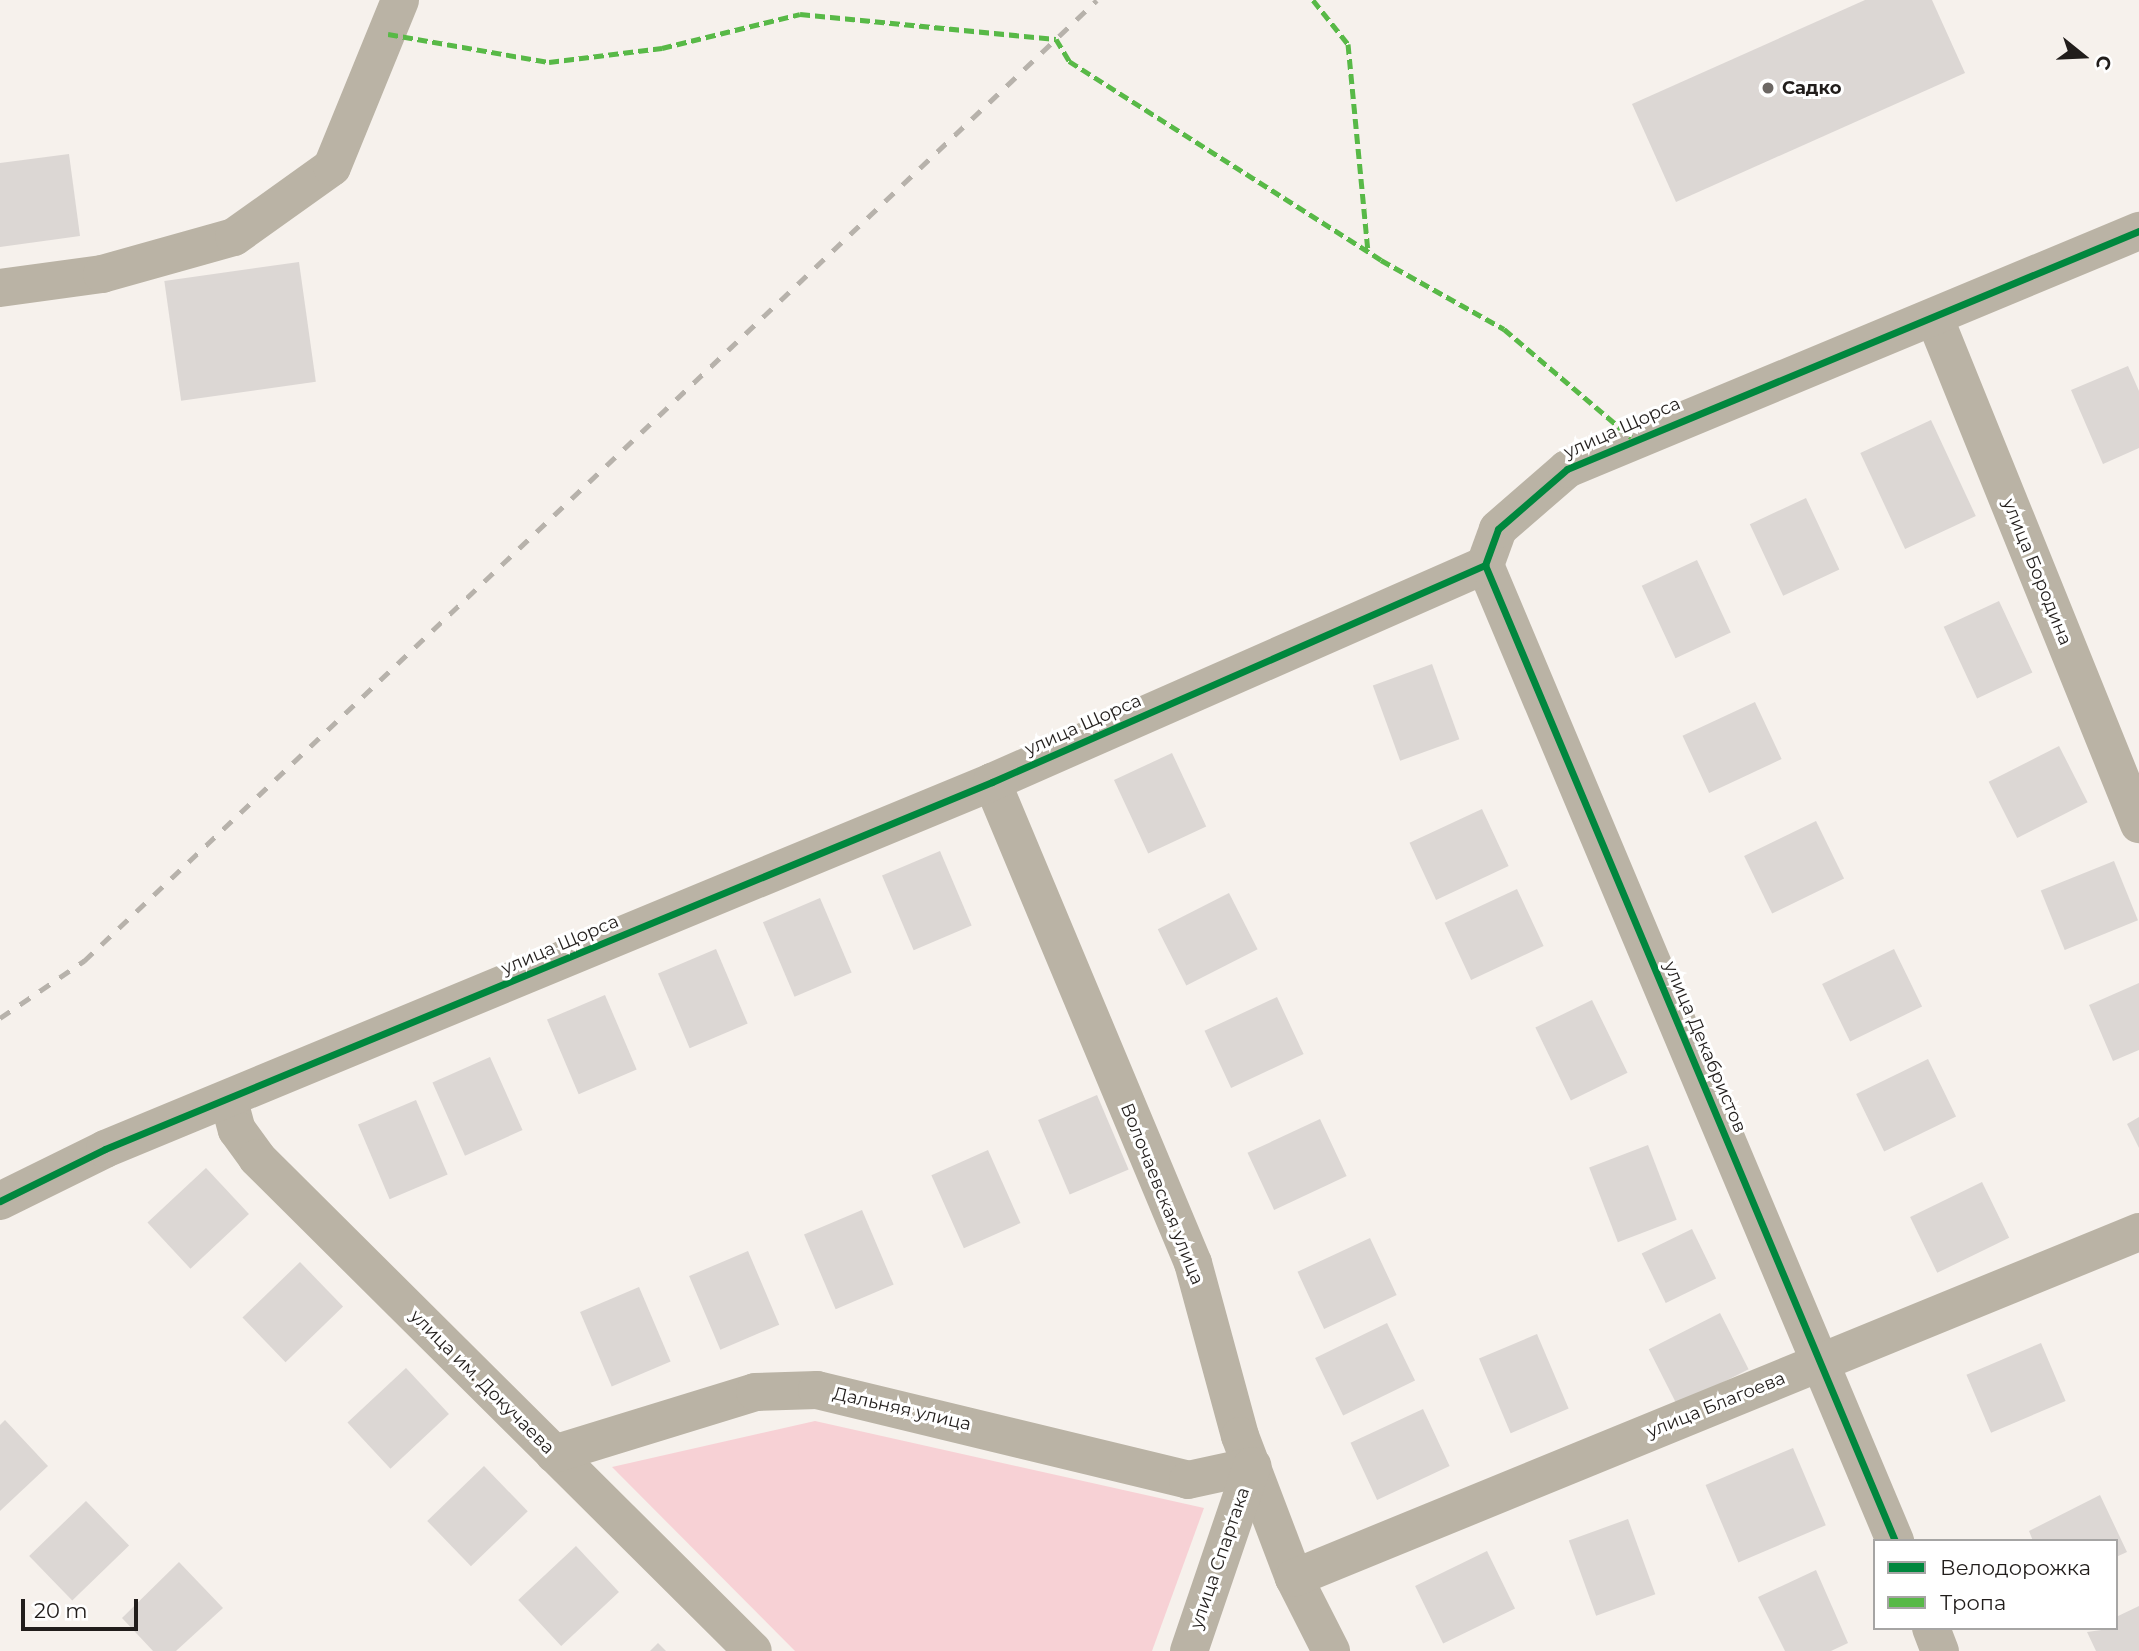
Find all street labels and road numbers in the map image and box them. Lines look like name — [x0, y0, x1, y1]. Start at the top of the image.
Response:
street label: улица Щорса — [1560, 393, 1684, 463]
street label: улица Бородина — [1998, 496, 2076, 648]
street label: улица Щорса — [1021, 690, 1145, 760]
street label: улица Щорса — [498, 911, 622, 979]
street label: улица Декабристов — [1659, 958, 1751, 1136]
street label: Волочаевская улица — [1116, 1100, 1208, 1288]
street label: улица им. Докучаева — [405, 1305, 559, 1459]
street label: улица Благоева — [1643, 1367, 1789, 1443]
street label: Дальняя улица — [831, 1383, 973, 1435]
street label: улица Спартака — [1186, 1484, 1254, 1632]

